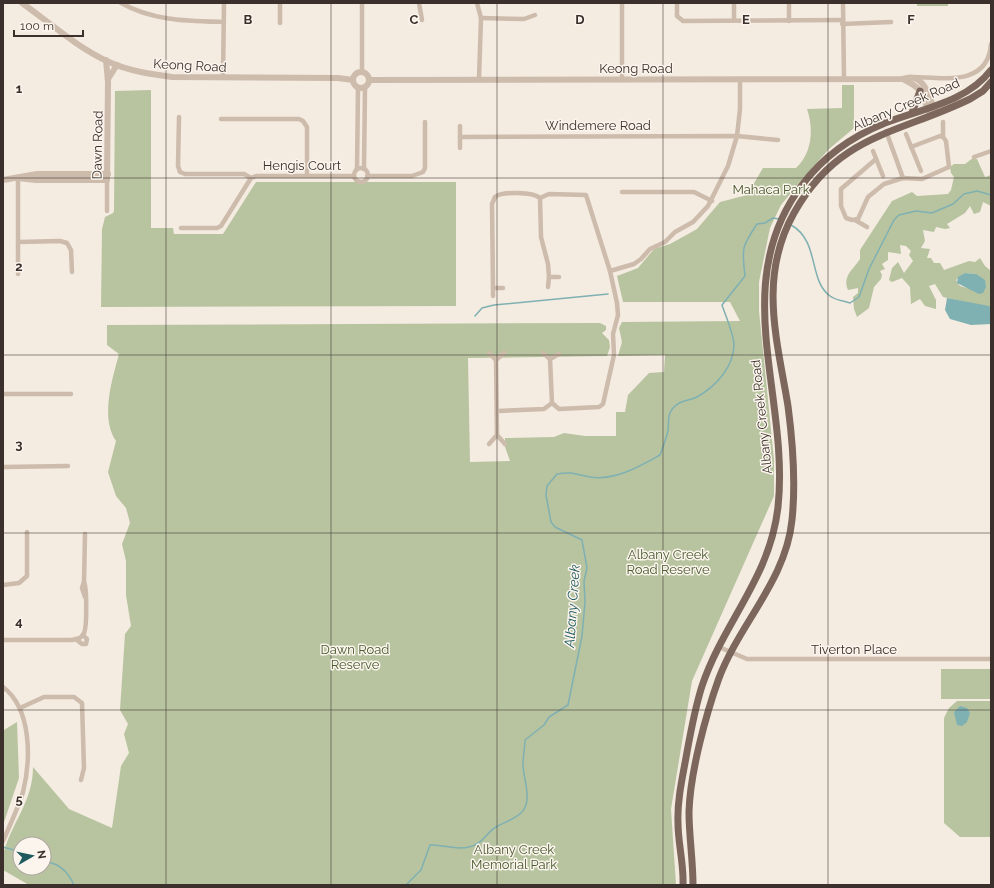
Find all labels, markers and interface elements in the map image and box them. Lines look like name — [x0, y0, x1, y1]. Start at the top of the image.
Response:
scale bar — [14, 12, 83, 38]
text: B — [244, 12, 253, 27]
text: C — [410, 12, 419, 27]
text: D — [575, 12, 585, 27]
text: E — [742, 12, 750, 27]
text: F — [907, 12, 915, 27]
text: 100 m — [20, 19, 54, 33]
street label: Keong Road — [153, 56, 227, 75]
street label: Keong Road — [599, 61, 673, 76]
street label: Albany Creek Road — [850, 75, 962, 134]
text: 1 — [16, 81, 23, 96]
street label: Dawn Road — [89, 110, 106, 180]
street label: Windemere Road — [545, 118, 651, 133]
street label: Hengis Court — [263, 158, 342, 173]
park label: Mahaca Park — [732, 182, 810, 197]
text: 2 — [15, 259, 23, 274]
street label: Albany Creek Road — [748, 359, 775, 475]
text: 3 — [15, 437, 23, 452]
park label: Albany Creek Road Reserve — [626, 547, 710, 577]
water label: Albany Creek — [561, 563, 583, 649]
text: 4 — [15, 614, 23, 629]
park label: Dawn Road Reserve — [321, 642, 389, 672]
street label: Tiverton Place — [811, 642, 897, 657]
text: 5 — [15, 792, 23, 807]
north arrow — [12, 836, 52, 876]
park label: Albany Creek Memorial Park — [471, 842, 557, 872]
text: N — [34, 849, 48, 860]

